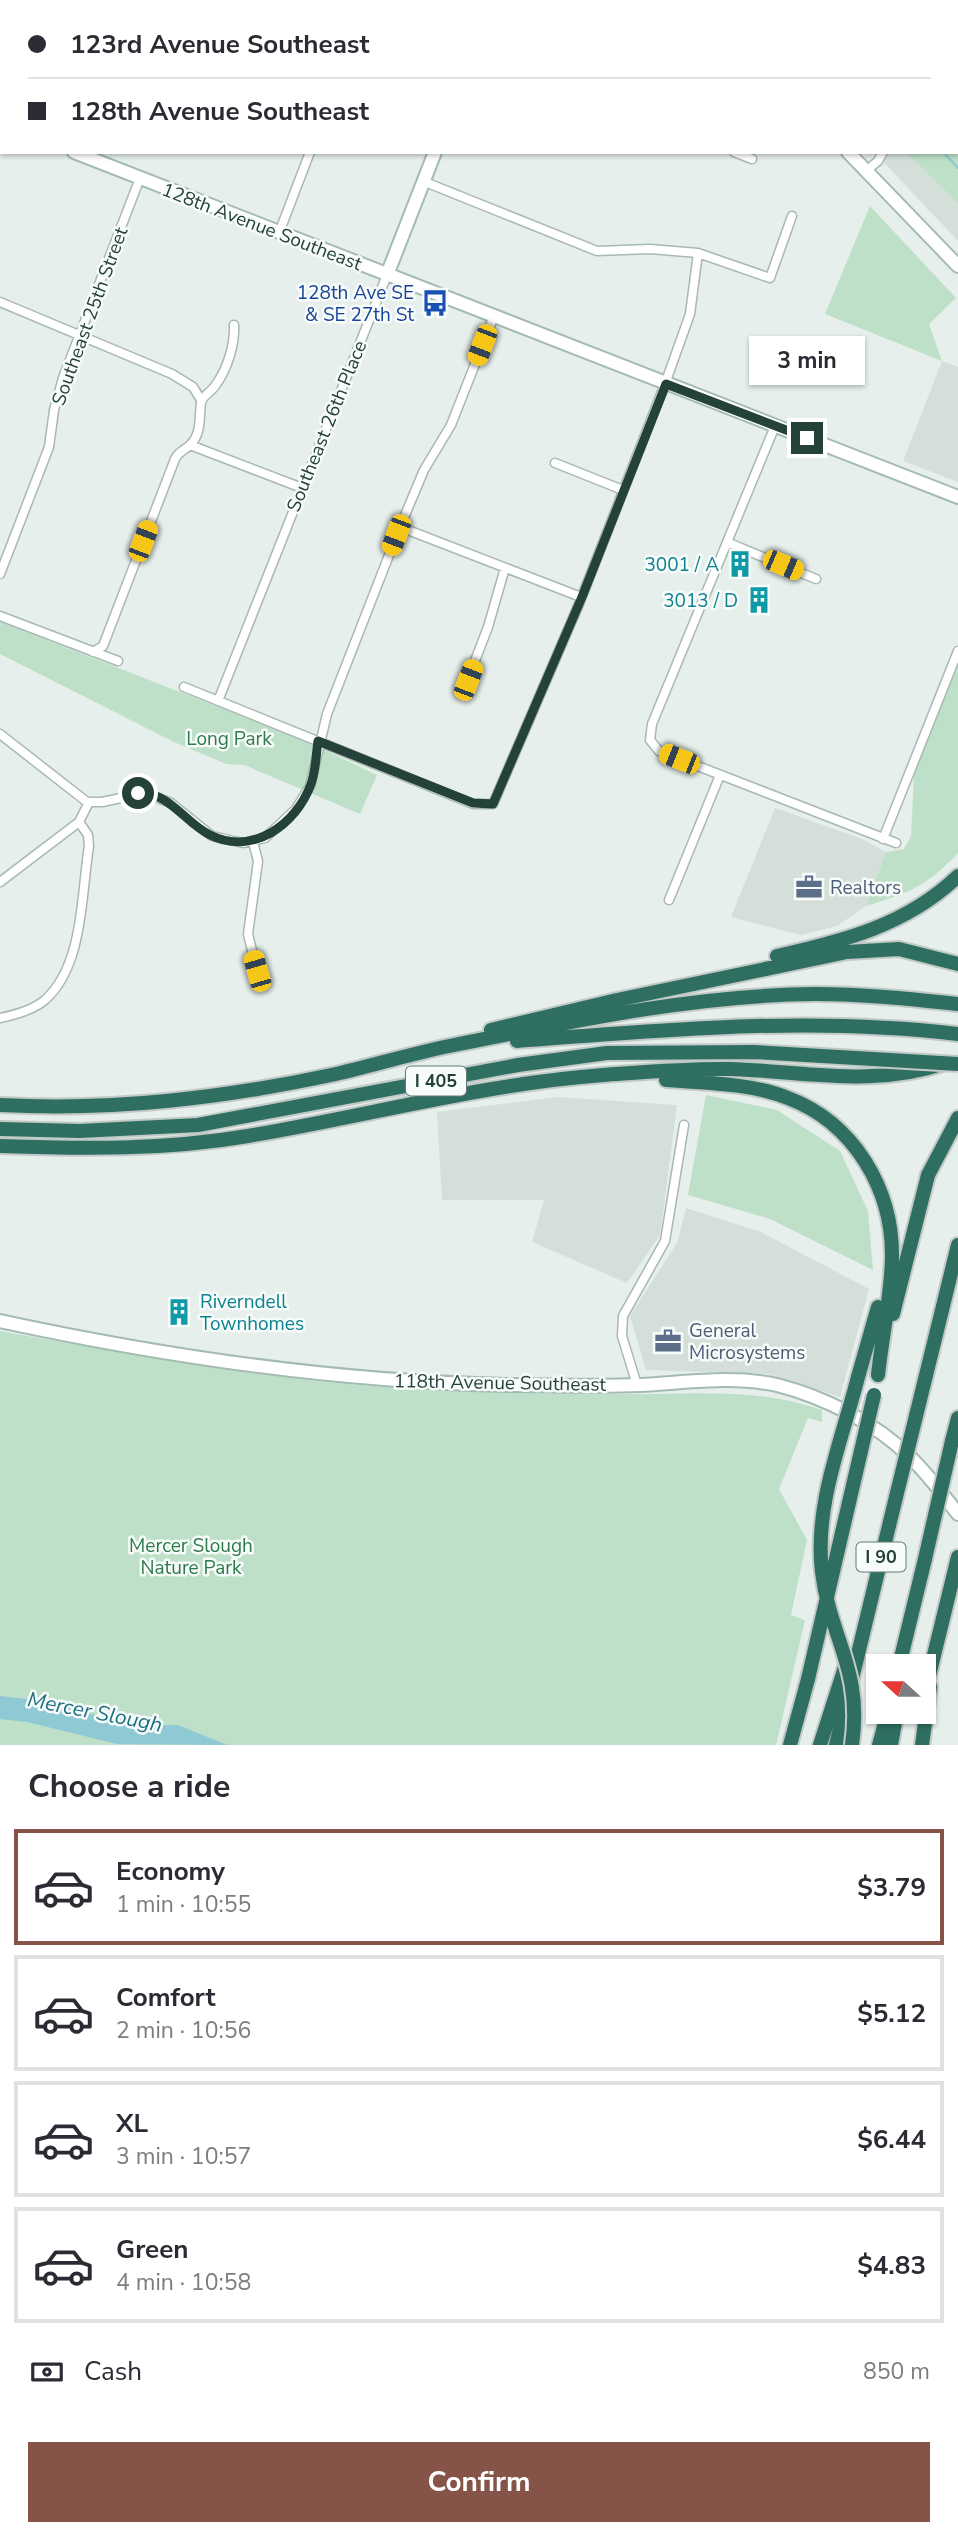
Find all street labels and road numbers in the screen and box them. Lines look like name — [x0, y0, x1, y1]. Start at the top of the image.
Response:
street label: 128th Avenue Southeast — [158, 177, 366, 277]
street label: Southeast 25th Street — [46, 223, 134, 409]
street label: Southeast 26th Place — [281, 337, 373, 516]
road number: I 405 — [406, 1066, 466, 1096]
street label: 118th Avenue Southeast — [394, 1368, 607, 1398]
road number: I 90 — [856, 1542, 906, 1572]

